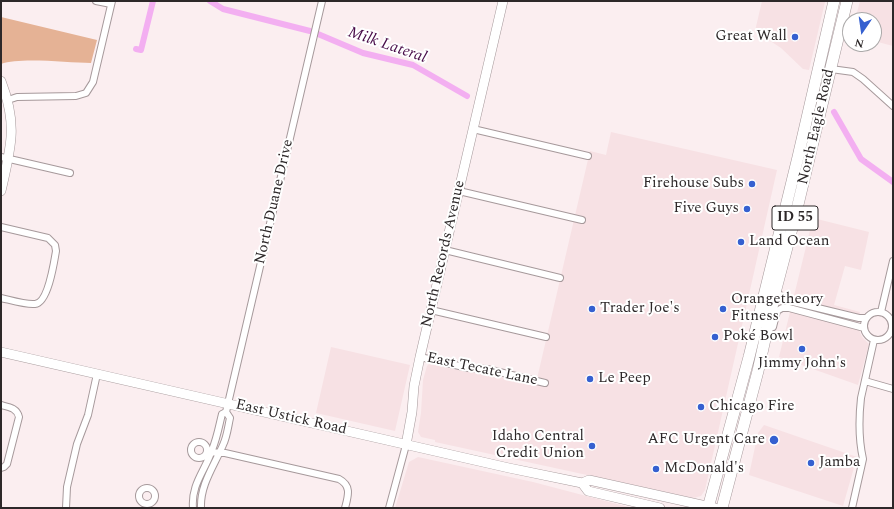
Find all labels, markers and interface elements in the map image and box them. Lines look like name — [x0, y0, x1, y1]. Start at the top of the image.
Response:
north arrow — [842, 12, 882, 52]
water label: Milk Lateral — [345, 24, 429, 68]
place label: Great Wall — [715, 28, 787, 46]
marker: Great Wall — [790, 32, 800, 42]
text: N — [853, 34, 866, 52]
street label: North Eagle Road — [795, 67, 839, 187]
street label: North Duane Drive — [252, 138, 298, 266]
place label: Firehouse Subs — [643, 175, 744, 193]
street label: North Records Avenue — [418, 179, 470, 329]
marker: Firehouse Subs — [747, 179, 757, 189]
place label: Five Guys — [673, 200, 739, 218]
marker: Five Guys — [742, 204, 752, 214]
road number: ID 55 — [772, 206, 818, 230]
place label: Land Ocean — [749, 233, 829, 251]
marker: Land Ocean — [736, 237, 746, 247]
place label: Orangetheory Fitness — [731, 291, 823, 326]
place label: Trader Joe's — [600, 300, 680, 318]
marker: Trader Joe's — [587, 304, 597, 314]
marker: Orangetheory Fitness — [718, 304, 728, 314]
place label: Poké Bowl — [723, 328, 793, 346]
marker: Poké Bowl — [710, 332, 720, 342]
marker: Jimmy John's — [797, 344, 807, 354]
street label: East Tecate Lane — [425, 349, 539, 391]
place label: Jimmy John's — [758, 355, 846, 373]
place label: Le Peep — [598, 370, 651, 388]
marker: Le Peep — [585, 374, 595, 384]
street label: East Ustick Road — [234, 396, 348, 440]
place label: Chicago Fire — [709, 398, 795, 416]
marker: Chicago Fire — [696, 402, 706, 412]
place label: Idaho Central Credit Union — [492, 428, 584, 463]
place label: AFC Urgent Care — [648, 431, 765, 449]
marker: AFC Urgent Care — [768, 434, 780, 446]
marker: Idaho Central Credit Union — [587, 441, 597, 451]
place label: Jamba — [819, 454, 860, 472]
marker: Jamba — [806, 458, 816, 468]
place label: McDonald's — [664, 460, 744, 478]
marker: McDonald's — [651, 464, 661, 474]

